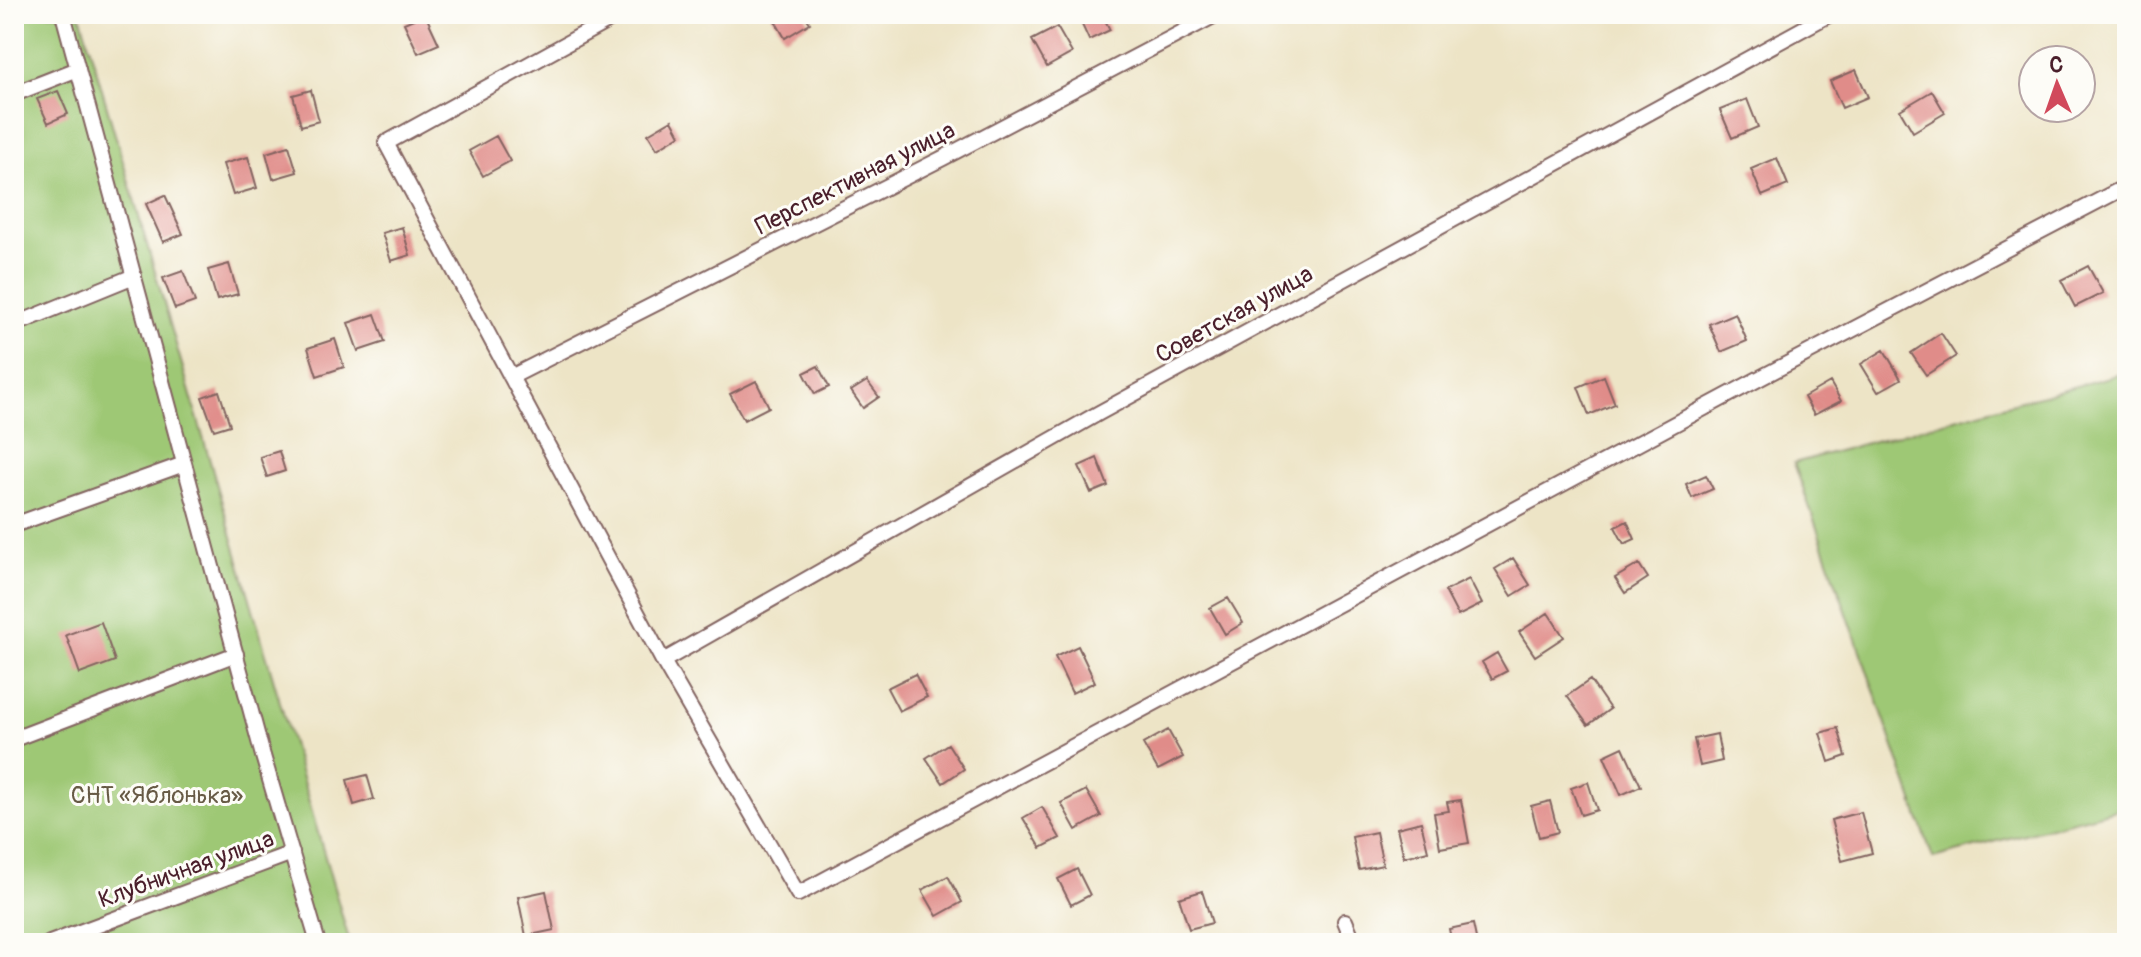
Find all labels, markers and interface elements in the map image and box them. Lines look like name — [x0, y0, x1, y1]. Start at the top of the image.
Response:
north arrow — [2017, 44, 2097, 124]
text: С — [2049, 51, 2064, 79]
street label: Перспективная улица — [751, 116, 960, 241]
street label: Советская улица — [1151, 259, 1318, 370]
park label: СНТ «Яблонька» — [71, 781, 243, 810]
street label: Клубничная улица — [94, 824, 278, 915]

